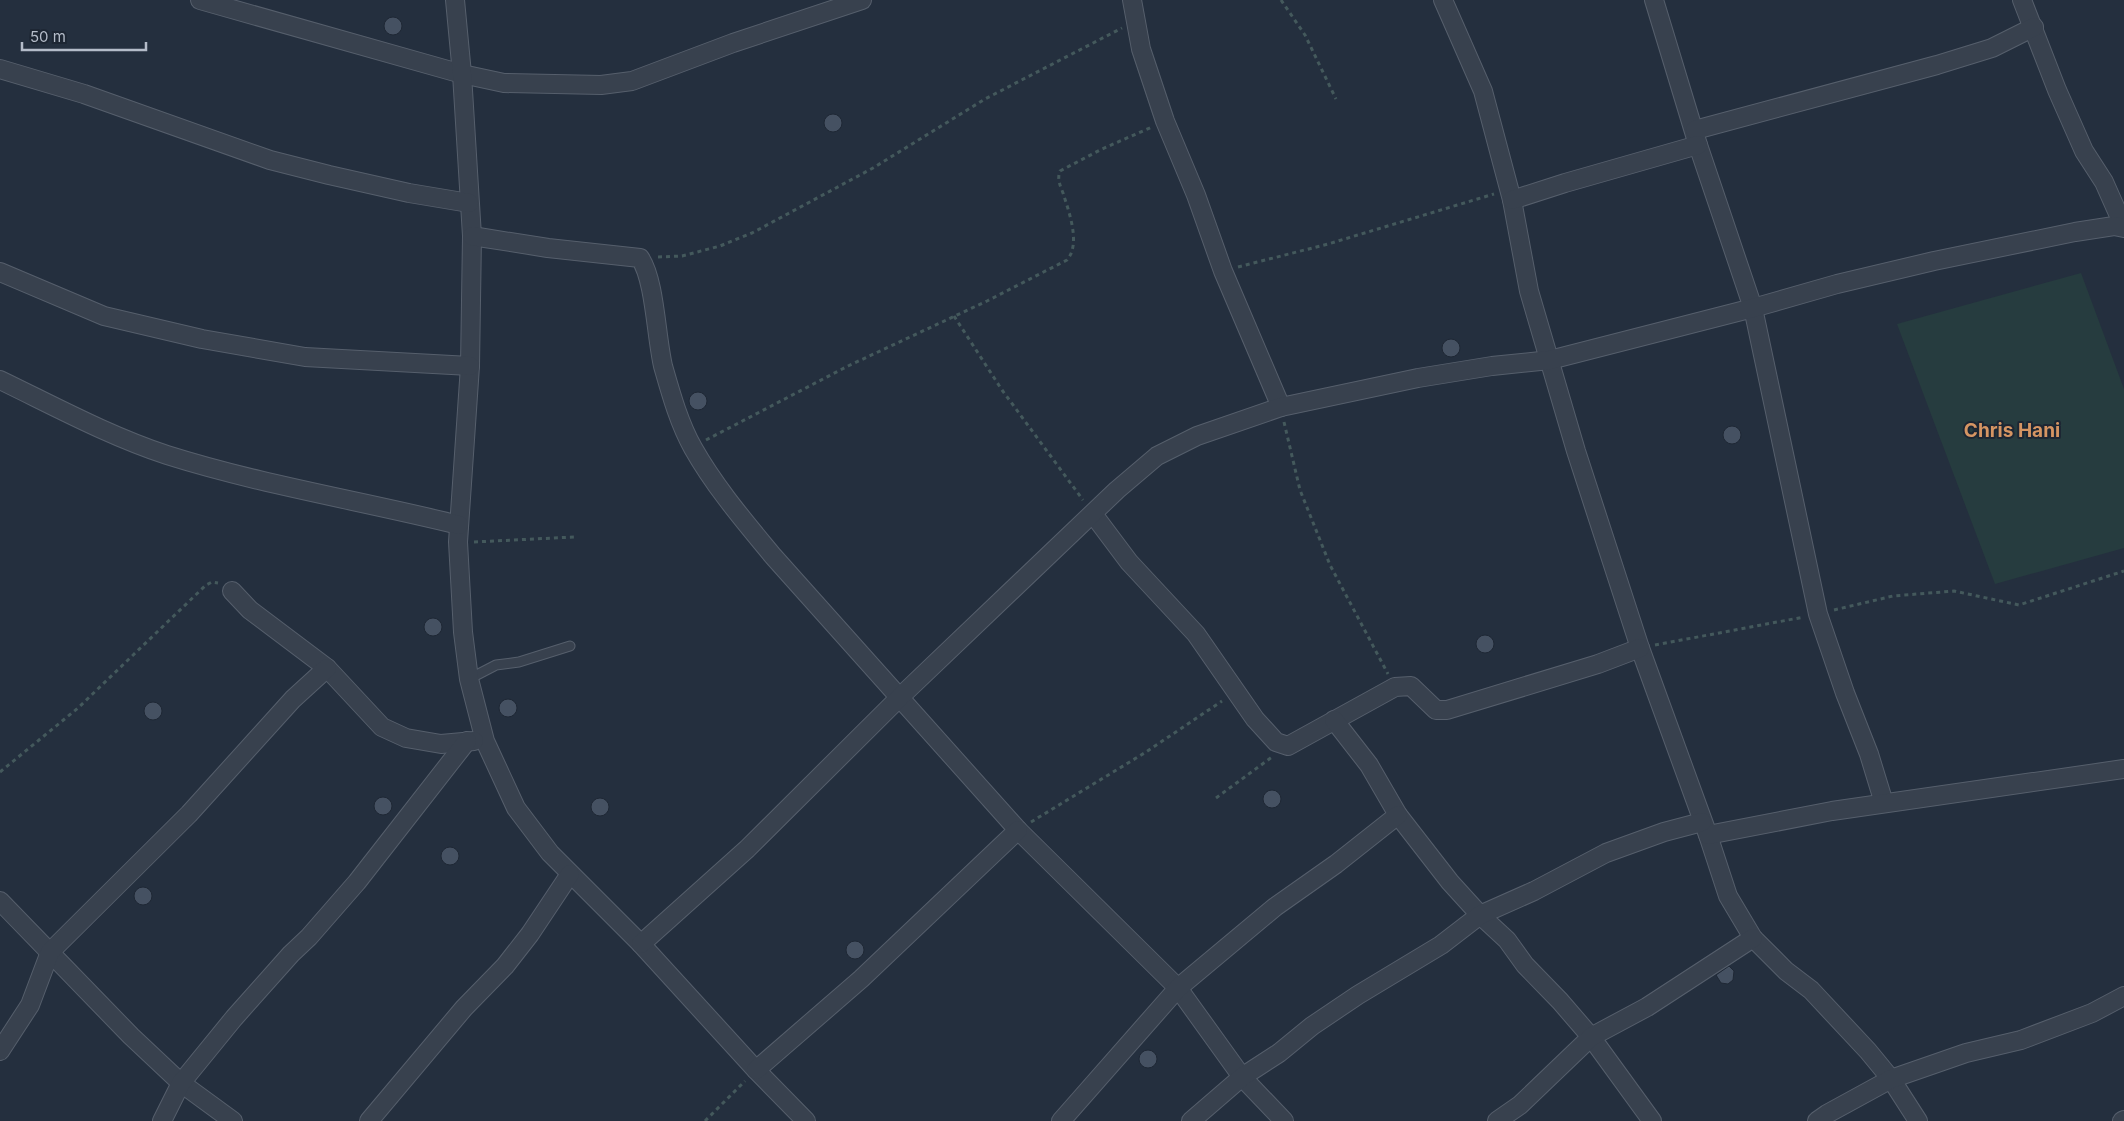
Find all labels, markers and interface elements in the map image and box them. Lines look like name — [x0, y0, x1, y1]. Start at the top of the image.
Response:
scale bar — [22, 20, 146, 52]
text: 50 m — [30, 27, 66, 46]
district label: Chris Hani — [1964, 419, 2060, 442]

